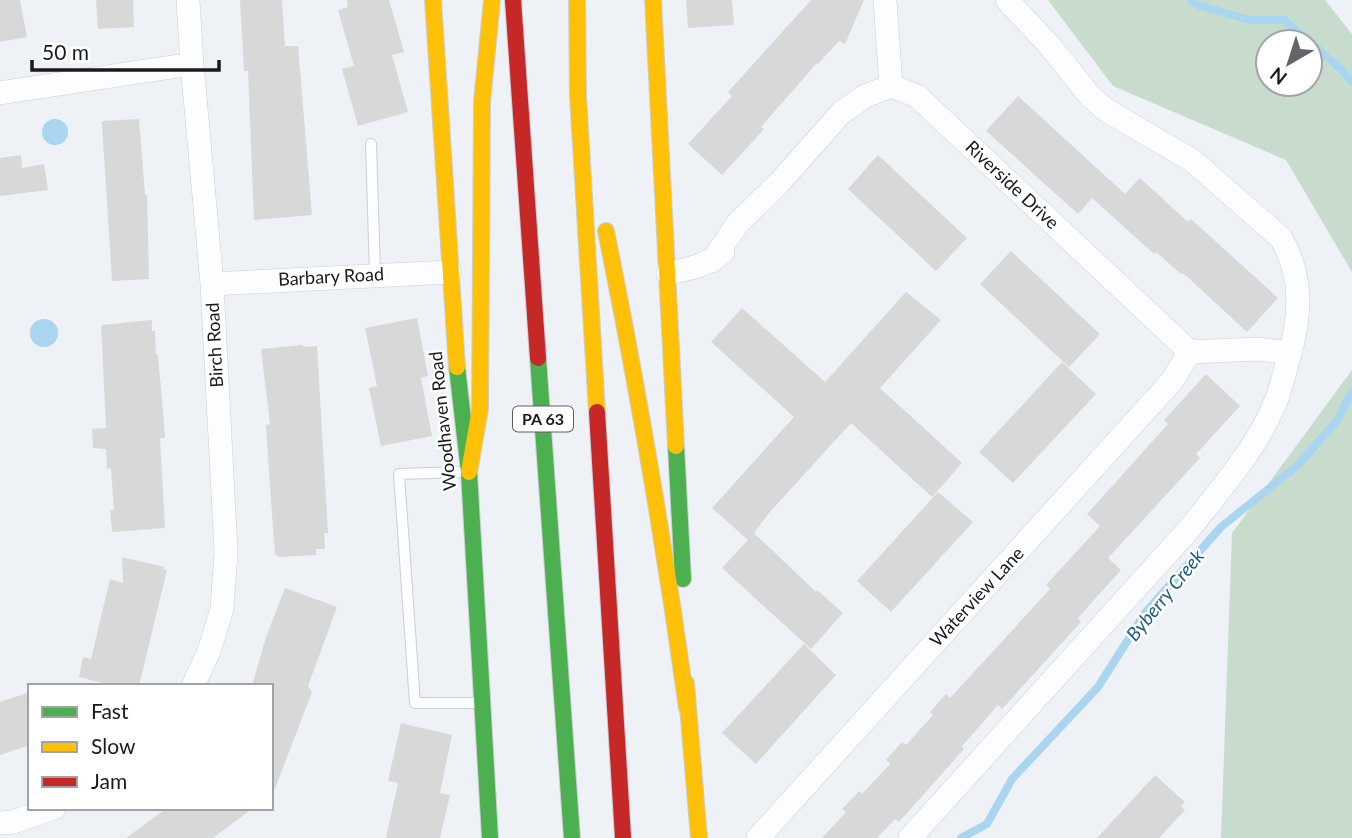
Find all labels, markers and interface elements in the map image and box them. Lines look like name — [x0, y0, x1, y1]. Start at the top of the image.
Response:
scale bar — [32, 28, 219, 72]
north arrow — [1254, 28, 1324, 98]
text: 50 m — [42, 39, 89, 64]
text: N — [1265, 63, 1291, 90]
street label: Riverside Drive — [961, 135, 1064, 233]
street label: Barbary Road — [277, 262, 384, 290]
street label: Birch Road — [201, 302, 227, 388]
street label: Woodhaven Road — [424, 350, 460, 492]
road number: PA 63 — [513, 406, 573, 432]
street label: Waterview Lane — [925, 542, 1028, 651]
water label: Byberry Creek — [1121, 544, 1209, 645]
legend — [28, 684, 273, 810]
text: Fast — [91, 698, 129, 723]
text: Slow — [91, 733, 136, 758]
text: Jam — [91, 768, 127, 793]

